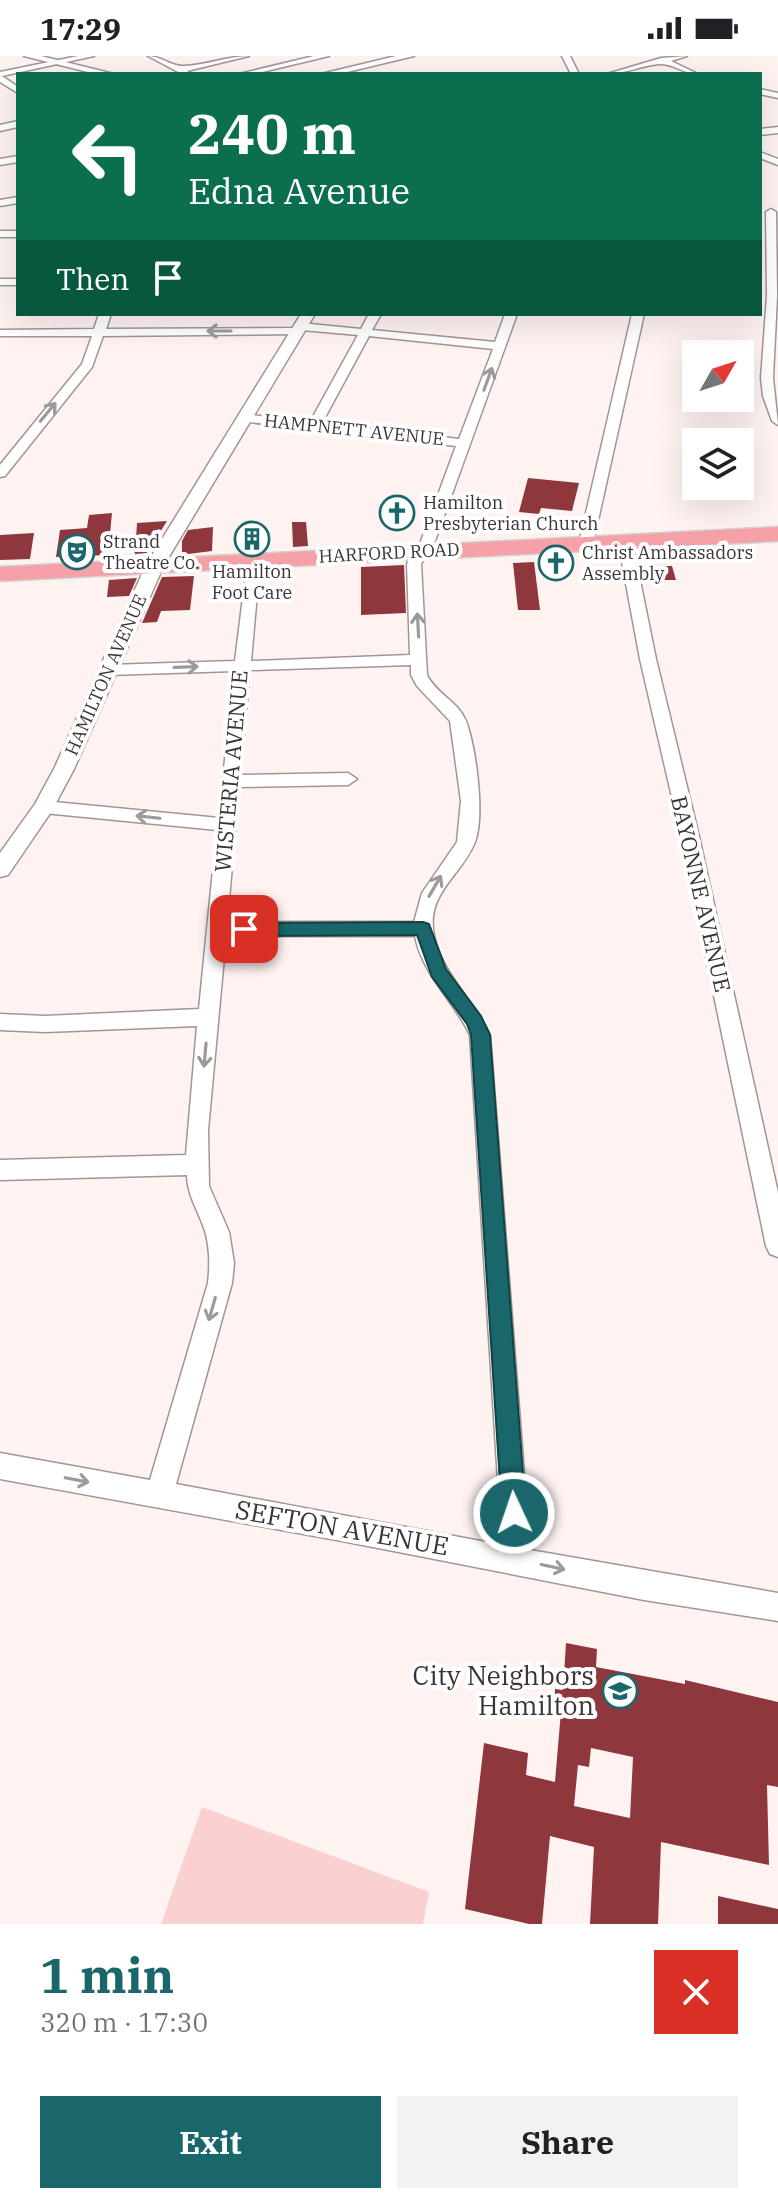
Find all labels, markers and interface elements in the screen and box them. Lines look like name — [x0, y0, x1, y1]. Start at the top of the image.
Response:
text: 17:29 — [40, 9, 121, 48]
text: 240 m — [188, 97, 356, 169]
icon: left — [56, 104, 160, 208]
text: Edna Avenue — [188, 167, 410, 214]
icon: arrive — [146, 256, 190, 300]
text: Then — [56, 259, 130, 298]
one-way arrow — [206, 323, 233, 339]
north arrow — [682, 340, 754, 412]
map controls — [682, 340, 754, 500]
one-way arrow — [481, 367, 496, 392]
one-way arrow — [39, 402, 57, 422]
street label: HAMPNETT AVENUE — [263, 409, 445, 450]
button: layers — [682, 428, 754, 500]
place label: Hamilton Presbyterian Church — [423, 491, 599, 535]
church icon: Hamilton Presbyterian Church — [378, 494, 416, 532]
building icon: Hamilton Foot Care — [233, 520, 271, 558]
place label: Strand Theatre Co. — [103, 530, 200, 574]
theatre icon: Strand Theatre Co. — [58, 533, 96, 571]
street label: HARFORD ROAD — [318, 537, 460, 568]
place label: Christ Ambassadors Assembly — [582, 541, 753, 585]
church icon: Christ Ambassadors Assembly — [537, 544, 575, 582]
place label: Hamilton Foot Care — [212, 560, 292, 604]
street label: HAMILTON AVENUE — [60, 591, 151, 759]
one-way arrow — [410, 612, 425, 639]
one-way arrow — [172, 660, 199, 675]
street label: WISTERIA AVENUE — [207, 669, 254, 873]
street label: BAYONNE AVENUE — [665, 793, 738, 995]
one-way arrow — [135, 810, 162, 825]
one-way arrow — [427, 875, 443, 898]
pin — [210, 895, 278, 963]
icon: arrive — [222, 907, 266, 951]
one-way arrow — [197, 1042, 212, 1068]
one-way arrow — [204, 1296, 219, 1322]
position arrow — [472, 1471, 556, 1555]
one-way arrow — [63, 1474, 89, 1489]
street label: SEFTON AVENUE — [233, 1491, 452, 1563]
one-way arrow — [539, 1561, 565, 1576]
place label: City Neighbors Hamilton — [413, 1658, 594, 1722]
school or university icon: City Neighbors Hamilton — [601, 1672, 639, 1710]
text: 1 min — [40, 1944, 174, 2006]
button: close — [654, 1950, 738, 2034]
text: 320 m · 17:30 — [40, 2005, 208, 2039]
button: Exit — [40, 2096, 381, 2188]
button: Share — [397, 2096, 738, 2188]

